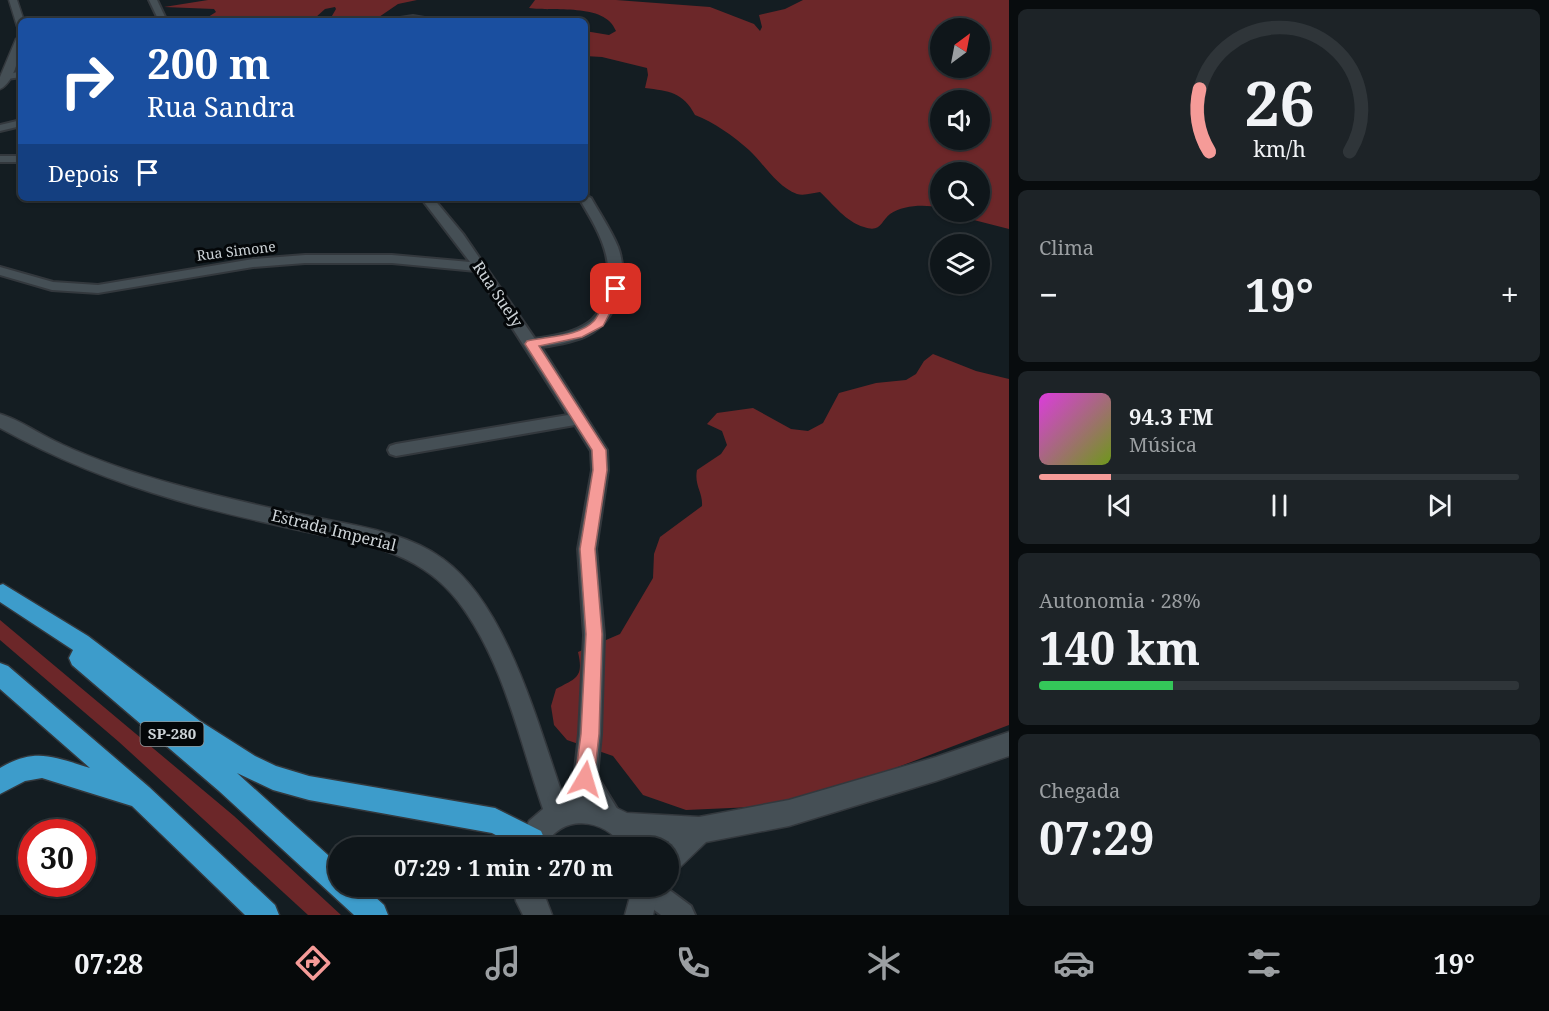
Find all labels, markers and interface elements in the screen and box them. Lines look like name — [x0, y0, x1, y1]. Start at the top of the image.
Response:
north arrow — [930, 18, 990, 78]
map controls — [930, 18, 990, 294]
text: 200 m — [147, 34, 271, 91]
icon: right — [48, 42, 126, 120]
text: 26 — [1244, 59, 1314, 144]
text: Rua Sandra — [147, 88, 295, 125]
button: sound — [930, 90, 990, 150]
text: km/h — [1253, 134, 1306, 163]
icon: arrive — [131, 156, 164, 189]
text: Depois — [48, 158, 119, 188]
button: search — [930, 162, 990, 222]
button: layers — [930, 234, 990, 294]
text: Clima — [1039, 234, 1094, 261]
street label: Rua Simone — [195, 236, 277, 265]
street label: Rua Suely — [468, 257, 529, 332]
pin — [590, 263, 641, 314]
text: 19° — [1245, 264, 1314, 325]
icon: arrive — [599, 272, 632, 305]
text: − — [1039, 272, 1058, 317]
text: + — [1501, 272, 1519, 317]
text: 94.3 FM — [1129, 401, 1213, 431]
text: Música — [1129, 431, 1197, 458]
icon: previous — [1103, 489, 1136, 522]
icon: pause — [1263, 489, 1296, 522]
icon: next — [1423, 489, 1456, 522]
street label: Estrada Imperial — [269, 504, 399, 556]
text: Autonomia · 28% — [1039, 587, 1201, 614]
text: 140 km — [1039, 617, 1200, 678]
road number: SP-280 — [140, 722, 204, 746]
position arrow — [553, 747, 617, 811]
text: Chegada — [1039, 777, 1120, 804]
text: 07:29 — [1039, 807, 1154, 868]
speed limit sign: 30 — [18, 819, 96, 897]
text: 07:29 · 1 min · 270 m — [394, 852, 613, 882]
icon: directions — [292, 942, 334, 984]
icon: music — [482, 942, 524, 984]
icon: phone — [672, 942, 714, 984]
icon: climate — [863, 942, 905, 984]
icon: car — [1053, 942, 1095, 984]
icon: filters — [1243, 942, 1285, 984]
text: 07:28 — [74, 945, 143, 982]
text: 19° — [1433, 945, 1475, 982]

